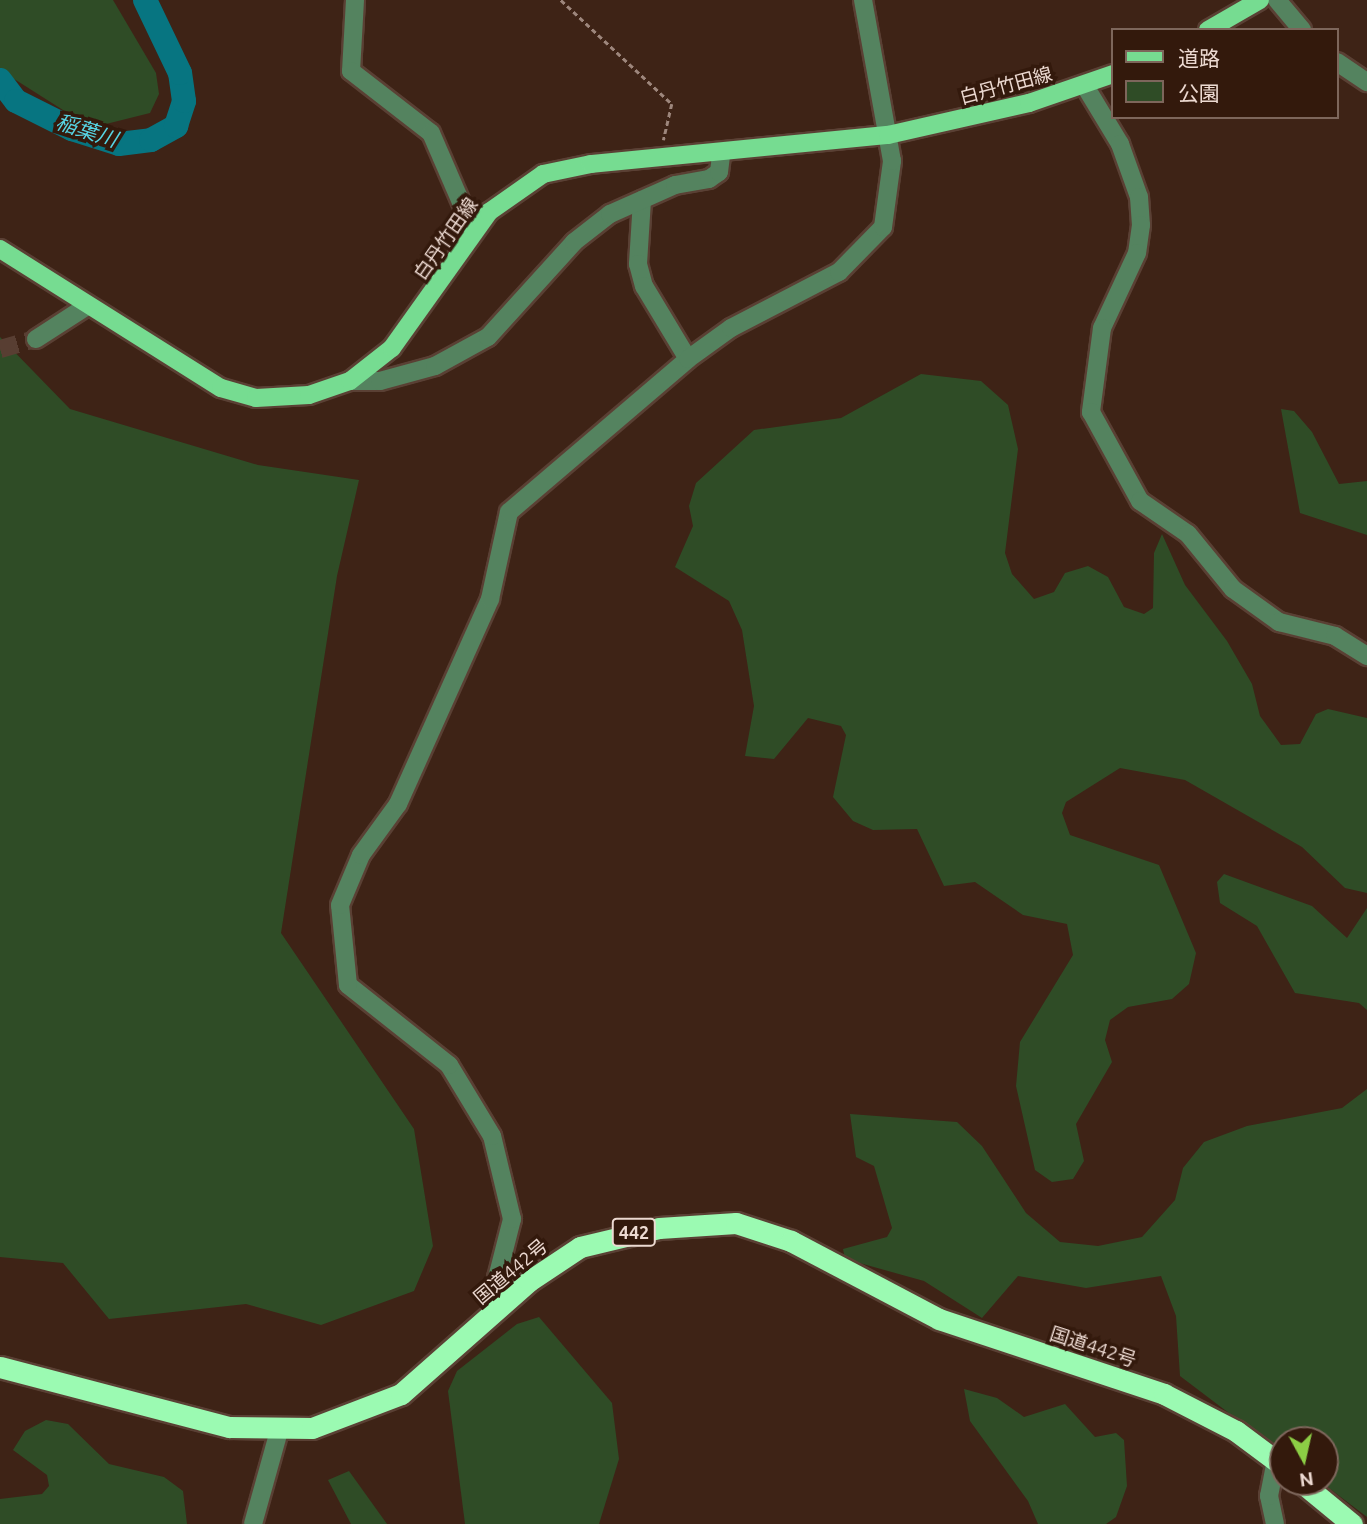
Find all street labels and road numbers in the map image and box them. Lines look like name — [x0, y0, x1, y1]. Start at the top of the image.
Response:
street label: 白丹竹田線 — [957, 63, 1055, 109]
street label: 白丹竹田線 — [409, 194, 483, 284]
road number: 442 — [611, 1218, 657, 1246]
street label: 国道442号 — [470, 1235, 552, 1309]
street label: 国道442号 — [1047, 1322, 1139, 1372]

